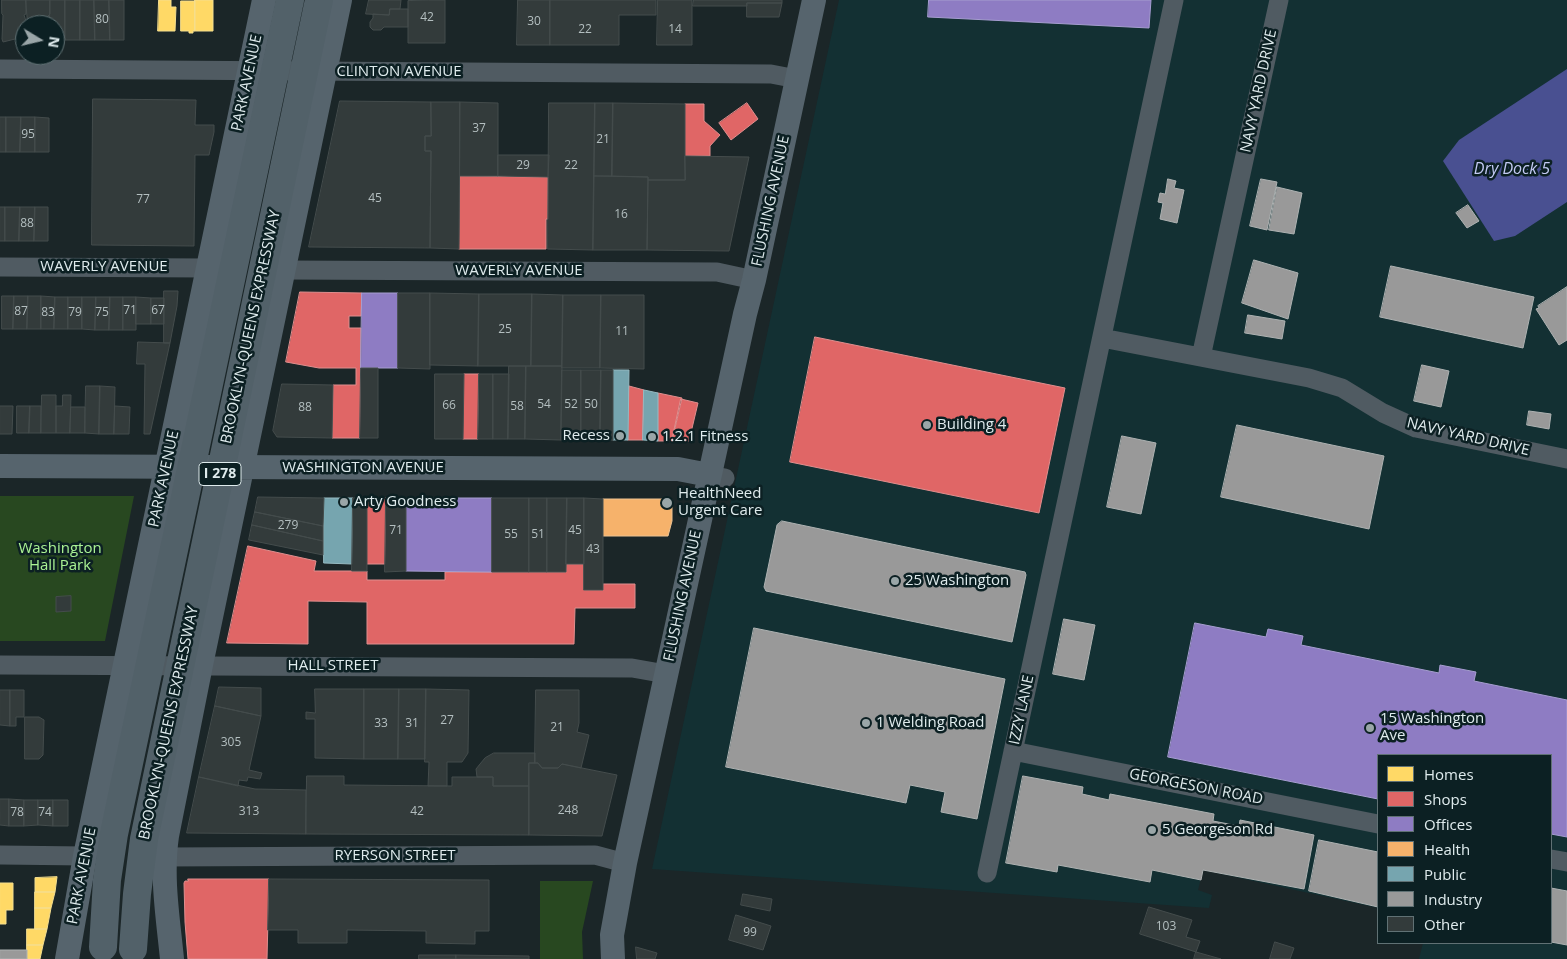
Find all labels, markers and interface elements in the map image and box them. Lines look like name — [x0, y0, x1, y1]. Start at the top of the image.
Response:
house number: 42 — [420, 11, 434, 25]
house number: 80 — [95, 13, 109, 27]
north arrow — [15, 15, 65, 65]
house number: 30 — [527, 15, 541, 29]
house number: 22 — [578, 23, 592, 37]
house number: 14 — [668, 23, 682, 37]
street label: NAVY YARD DRIVE — [1237, 28, 1281, 154]
street label: PARK AVENUE — [228, 33, 266, 133]
text: N — [44, 35, 65, 49]
street label: CLINTON AVENUE — [336, 63, 462, 81]
house number: 37 — [472, 122, 486, 136]
house number: 95 — [21, 128, 35, 142]
house number: 21 — [596, 133, 610, 147]
street label: FLUSHING AVENUE — [748, 134, 794, 268]
house number: 29 — [516, 159, 530, 173]
house number: 22 — [564, 159, 578, 173]
water label: Dry Dock 5 — [1474, 159, 1550, 179]
house number: 45 — [368, 192, 382, 206]
house number: 77 — [136, 193, 150, 207]
house number: 16 — [614, 208, 628, 222]
street label: BROOKLYN-QUEENS EXPRESSWAY — [217, 209, 285, 445]
house number: 88 — [20, 217, 34, 231]
street label: WAVERLY AVENUE — [40, 258, 168, 276]
street label: WAVERLY AVENUE — [455, 262, 583, 280]
house number: 71 — [123, 304, 137, 318]
house number: 67 — [151, 304, 165, 318]
house number: 87 — [14, 305, 28, 319]
house number: 83 — [41, 306, 55, 320]
house number: 79 — [68, 306, 82, 320]
house number: 75 — [95, 306, 109, 320]
house number: 25 — [498, 323, 512, 337]
house number: 11 — [615, 325, 629, 339]
house number: 54 — [537, 398, 551, 412]
house number: 52 — [564, 398, 578, 412]
house number: 50 — [584, 398, 598, 412]
house number: 66 — [442, 399, 456, 413]
house number: 58 — [510, 400, 524, 414]
house number: 88 — [298, 401, 312, 415]
street label: NAVY YARD DRIVE — [1405, 414, 1531, 460]
place label: Building 4 — [937, 416, 1006, 434]
marker: Building 4 — [921, 419, 933, 431]
place label: Recess — [562, 427, 610, 445]
place label: 1.2.1 Fitness — [662, 428, 748, 446]
street label: PARK AVENUE — [145, 429, 183, 529]
marker: Recess — [614, 430, 626, 442]
marker: 1.2.1 Fitness — [646, 431, 658, 443]
street label: WASHINGTON AVENUE — [282, 459, 444, 477]
road number: I 278 — [199, 462, 241, 486]
place label: HealthNeed Urgent Care — [678, 485, 762, 520]
place label: Arty Goodness — [354, 493, 456, 511]
marker: Arty Goodness — [338, 496, 350, 508]
marker: HealthNeed Urgent Care — [660, 496, 674, 510]
house number: 279 — [278, 519, 298, 533]
house number: 71 — [389, 524, 403, 538]
house number: 45 — [568, 524, 582, 538]
house number: 55 — [504, 528, 518, 542]
house number: 51 — [531, 528, 545, 542]
street label: FLUSHING AVENUE — [660, 529, 706, 663]
park label: Washington Hall Park — [18, 540, 102, 575]
house number: 43 — [586, 543, 600, 557]
place label: 25 Washington — [905, 572, 1009, 590]
marker: 25 Washington — [889, 575, 901, 587]
street label: BROOKLYN-QUEENS EXPRESSWAY — [135, 605, 203, 841]
street label: HALL STREET — [288, 657, 378, 675]
street label: IZZY LANE — [1006, 674, 1038, 746]
place label: 15 Washington Ave — [1380, 710, 1484, 745]
house number: 27 — [440, 714, 454, 728]
place label: 1 Welding Road — [876, 714, 985, 732]
house number: 33 — [374, 717, 388, 731]
house number: 31 — [405, 717, 419, 731]
marker: 1 Welding Road — [860, 717, 872, 729]
house number: 21 — [550, 721, 564, 735]
marker: 15 Washington Ave — [1364, 722, 1376, 734]
house number: 305 — [221, 736, 241, 750]
legend — [1377, 754, 1552, 944]
text: Homes — [1424, 764, 1474, 784]
street label: GEORGESON ROAD — [1128, 765, 1264, 809]
text: Shops — [1424, 789, 1467, 809]
house number: 248 — [558, 804, 578, 818]
house number: 313 — [239, 805, 259, 819]
house number: 42 — [410, 805, 424, 819]
house number: 78 — [10, 806, 24, 820]
house number: 74 — [38, 806, 52, 820]
text: Offices — [1424, 814, 1472, 834]
place label: 5 Georgeson Rd — [1162, 821, 1273, 839]
marker: 5 Georgeson Rd — [1146, 824, 1158, 836]
street label: PARK AVENUE — [64, 826, 100, 926]
text: Health — [1424, 839, 1470, 859]
street label: RYERSON STREET — [335, 847, 455, 865]
text: Public — [1424, 864, 1466, 884]
text: Industry — [1424, 889, 1482, 909]
text: Other — [1424, 914, 1465, 934]
house number: 103 — [1156, 920, 1176, 934]
house number: 99 — [743, 926, 757, 940]

